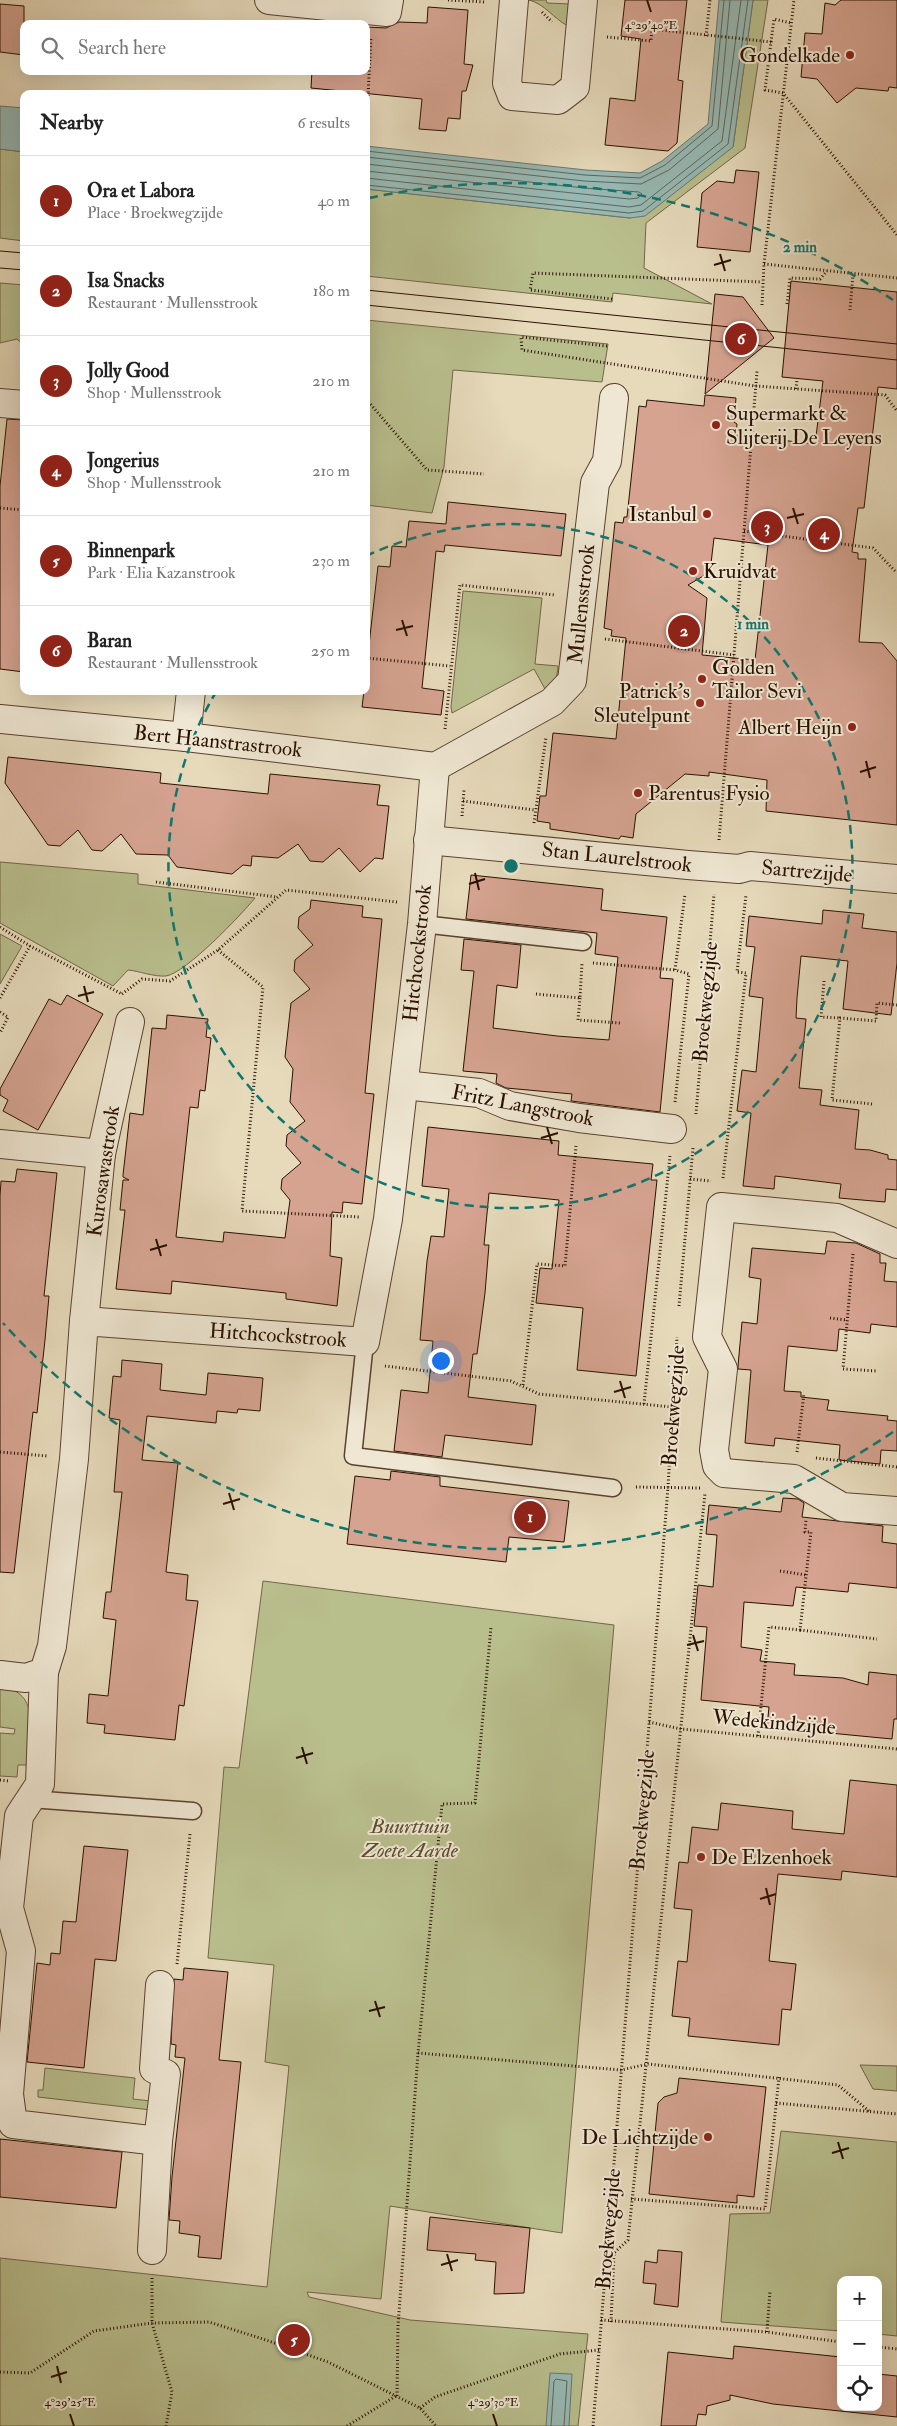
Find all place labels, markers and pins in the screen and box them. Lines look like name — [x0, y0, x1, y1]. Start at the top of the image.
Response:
place label: Gondelkade — [739, 42, 840, 69]
marker: Gondelkade — [844, 49, 856, 61]
pin: 6 — [725, 320, 757, 358]
place label: Supermarkt & Slijterij De Leyens — [726, 400, 882, 451]
marker: Supermarkt & Slijterij De Leyens — [710, 419, 722, 431]
place label: Istanbul — [629, 501, 698, 528]
marker: Istanbul — [701, 508, 713, 520]
pin: 3 — [751, 508, 783, 546]
pin: 4 — [808, 515, 840, 553]
place label: Kruidvat — [703, 558, 777, 585]
marker: Kruidvat — [687, 565, 699, 577]
pin: 2 — [668, 612, 700, 650]
place label: Golden Tailor Sevi — [712, 654, 803, 705]
marker: Golden Tailor Sevi — [696, 673, 708, 685]
place label: Patrick's Sleutelpunt — [594, 678, 690, 729]
marker: Patrick's Sleutelpunt — [694, 697, 706, 709]
place label: Albert Heijn — [737, 714, 842, 741]
marker: Albert Heijn — [846, 721, 858, 733]
place label: Parentus Fysio — [648, 780, 770, 807]
marker: Parentus Fysio — [632, 787, 644, 799]
centre of rings — [502, 857, 520, 875]
pin: 1 — [514, 1498, 546, 1536]
place label: De Elzenhoek — [711, 1844, 832, 1871]
marker: De Elzenhoek — [695, 1851, 707, 1863]
place label: De Lichtzijde — [581, 2124, 698, 2151]
marker: De Lichtzijde — [702, 2131, 714, 2143]
pin: 5 — [278, 2321, 310, 2359]

